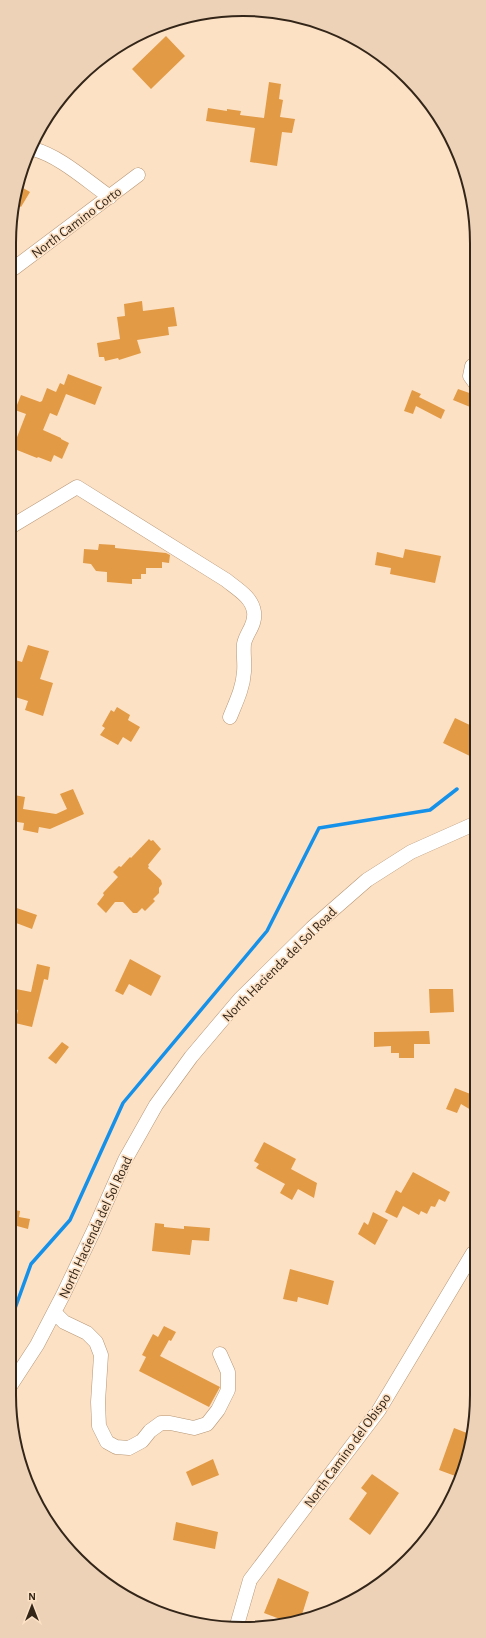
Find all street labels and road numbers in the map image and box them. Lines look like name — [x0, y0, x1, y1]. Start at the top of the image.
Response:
street label: North Camino Corto — [29, 184, 124, 261]
street label: North Hacienda del Sol Road — [220, 905, 340, 1025]
street label: North Hacienda del Sol Road — [57, 1154, 135, 1301]
street label: North Camino del Obispo — [302, 1391, 394, 1510]

